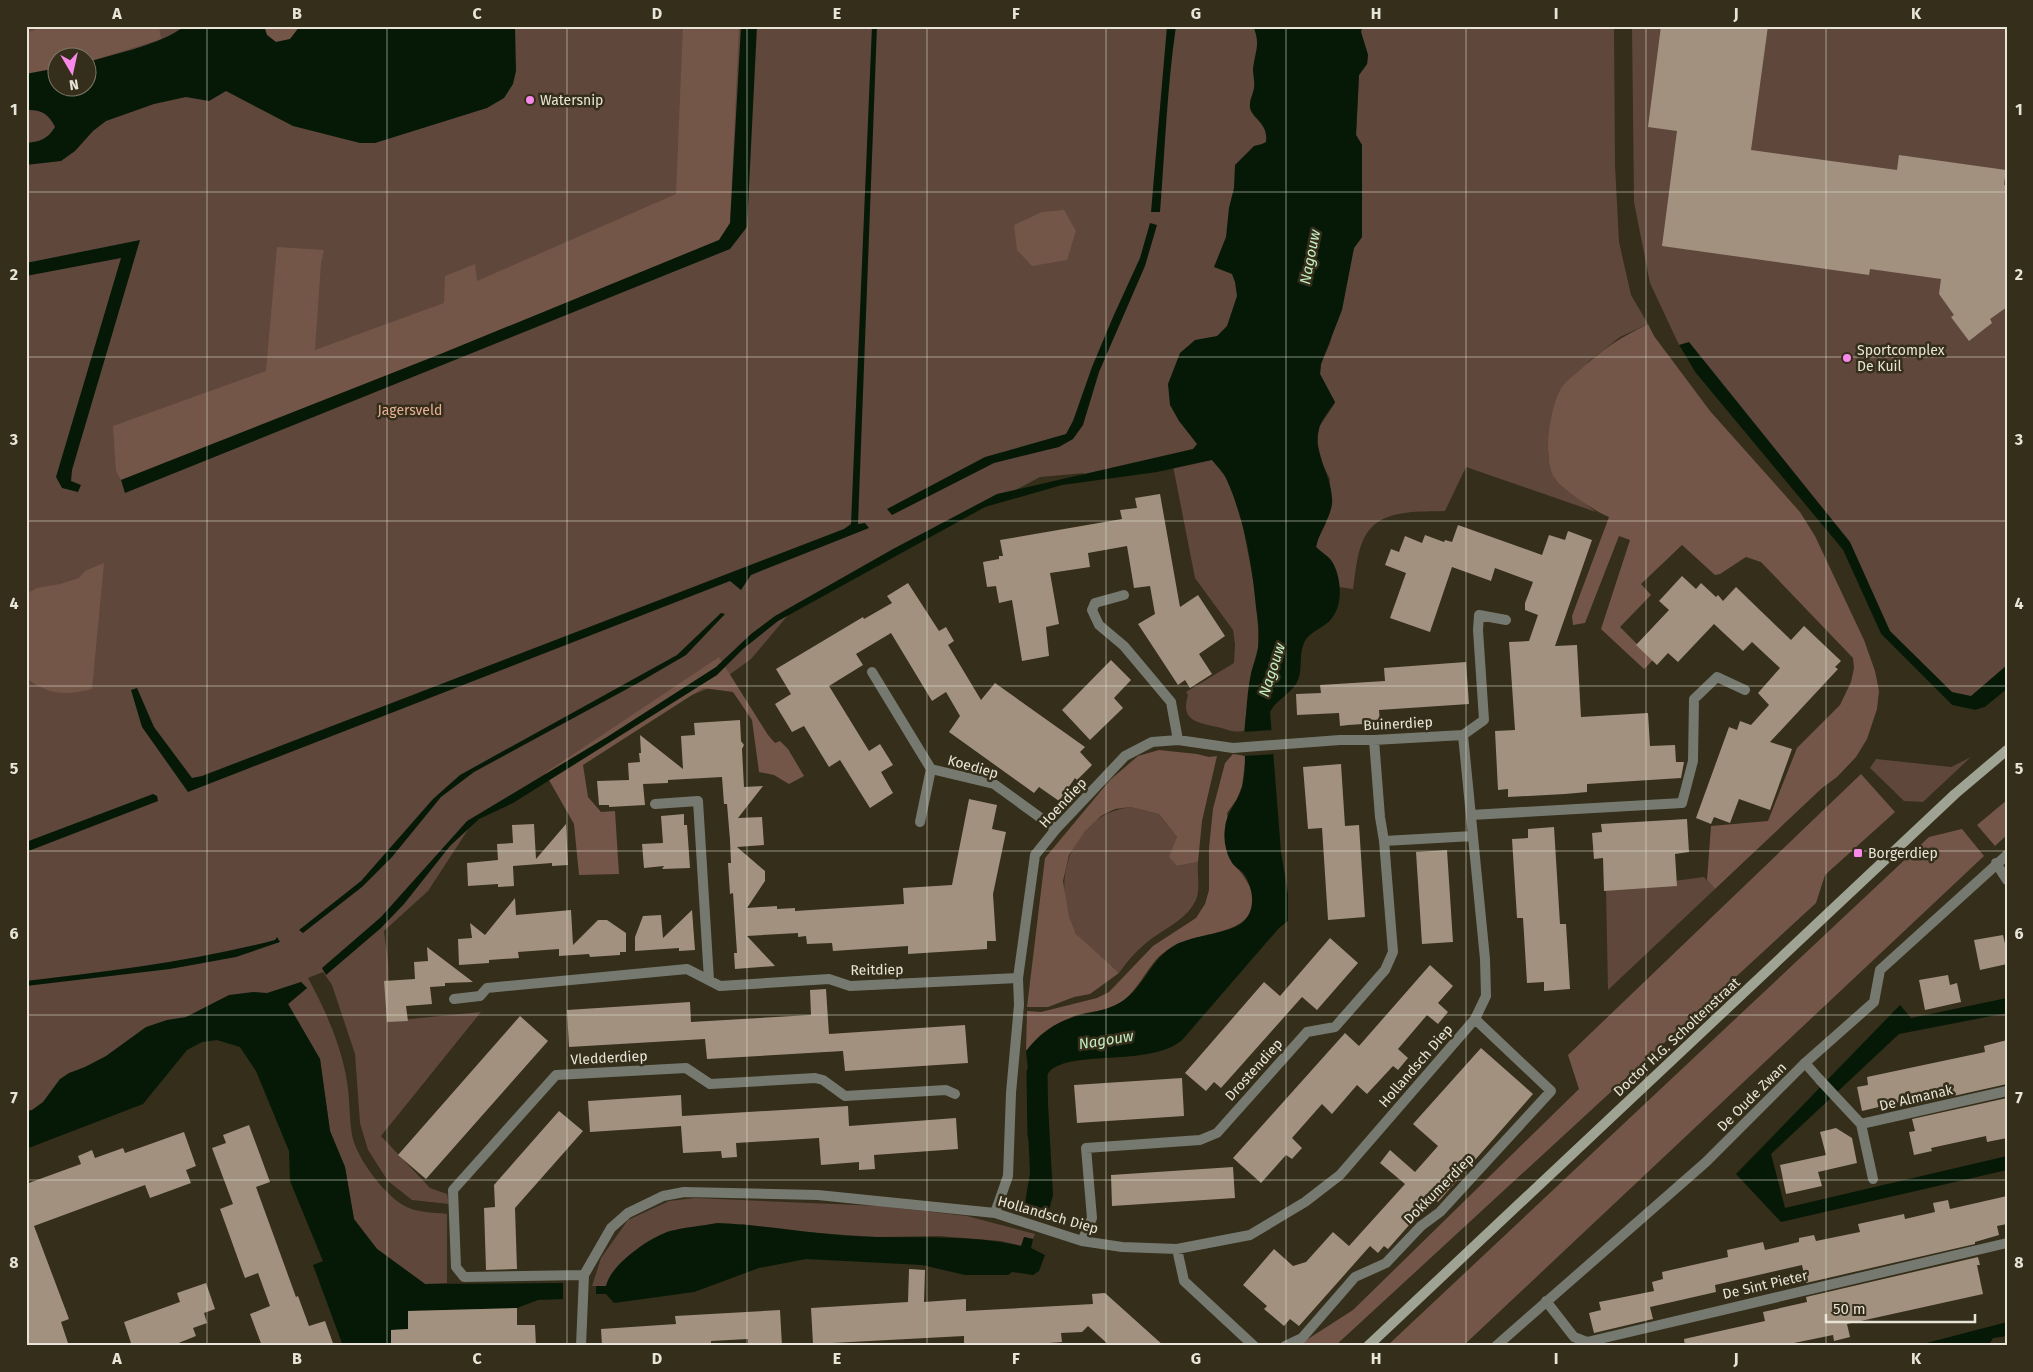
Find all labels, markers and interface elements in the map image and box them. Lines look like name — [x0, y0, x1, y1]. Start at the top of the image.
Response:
text: A — [111, 4, 122, 23]
text: B — [292, 4, 302, 23]
text: C — [472, 4, 482, 23]
text: D — [652, 4, 662, 23]
text: E — [833, 4, 841, 23]
text: F — [1012, 4, 1020, 23]
text: G — [1191, 4, 1201, 23]
text: H — [1371, 4, 1381, 23]
text: I — [1554, 4, 1558, 23]
text: J — [1732, 4, 1739, 23]
text: K — [1911, 4, 1922, 23]
north arrow — [48, 48, 98, 98]
text: N — [68, 75, 80, 93]
place label: Watersnip — [540, 92, 603, 109]
marker: Watersnip — [524, 94, 536, 106]
text: 1 — [10, 100, 18, 119]
text: 1 — [2015, 100, 2023, 119]
water label: Nagouw — [1296, 228, 1324, 286]
text: 2 — [10, 265, 18, 284]
text: 2 — [2015, 265, 2023, 284]
place label: Sportcomplex De Kuil — [1857, 342, 1945, 375]
marker: Sportcomplex De Kuil — [1841, 352, 1853, 364]
park label: Jagersveld — [378, 402, 442, 419]
text: 3 — [9, 430, 18, 449]
text: 3 — [2014, 430, 2023, 449]
text: 4 — [9, 594, 19, 613]
text: 4 — [2014, 594, 2024, 613]
water label: Nagouw — [1255, 641, 1289, 699]
street label: Buinerdiep — [1363, 714, 1433, 734]
street label: Koediep — [946, 752, 1000, 782]
text: 5 — [10, 759, 19, 778]
text: 5 — [2015, 759, 2024, 778]
street label: Hoendiep — [1036, 775, 1090, 831]
place label: Borgerdiep — [1868, 845, 1938, 862]
marker: Borgerdiep — [1852, 847, 1864, 859]
text: 6 — [9, 924, 19, 943]
text: 6 — [2014, 924, 2024, 943]
street label: Reitdiep — [850, 961, 904, 979]
street label: Doctor H.G. Scholtenstraat — [1610, 973, 1744, 1100]
street label: Hollandsch Diep — [1375, 1021, 1457, 1111]
water label: Nagouw — [1077, 1027, 1135, 1053]
street label: Drostendiep — [1222, 1035, 1286, 1105]
street label: Vledderdiep — [570, 1047, 648, 1069]
street label: De Oude Zwan — [1714, 1059, 1790, 1135]
street label: De Almanak — [1878, 1081, 1955, 1115]
text: 7 — [10, 1088, 18, 1107]
text: 7 — [2015, 1088, 2023, 1107]
street label: Dokkumerdiep — [1400, 1150, 1478, 1228]
street label: Hollandsch Diep — [996, 1192, 1100, 1238]
text: 8 — [9, 1253, 19, 1272]
text: 8 — [2014, 1253, 2024, 1272]
street label: De Sint Pieter — [1721, 1267, 1810, 1303]
scale bar — [1826, 1292, 1974, 1324]
text: 50 m — [1833, 1300, 1866, 1318]
text: A — [111, 1349, 122, 1368]
text: B — [292, 1349, 302, 1368]
text: C — [472, 1349, 482, 1368]
text: D — [652, 1349, 662, 1368]
text: E — [833, 1349, 841, 1368]
text: F — [1012, 1349, 1020, 1368]
text: G — [1191, 1349, 1201, 1368]
text: H — [1371, 1349, 1381, 1368]
text: I — [1554, 1349, 1558, 1368]
text: J — [1732, 1349, 1739, 1368]
text: K — [1911, 1349, 1922, 1368]

